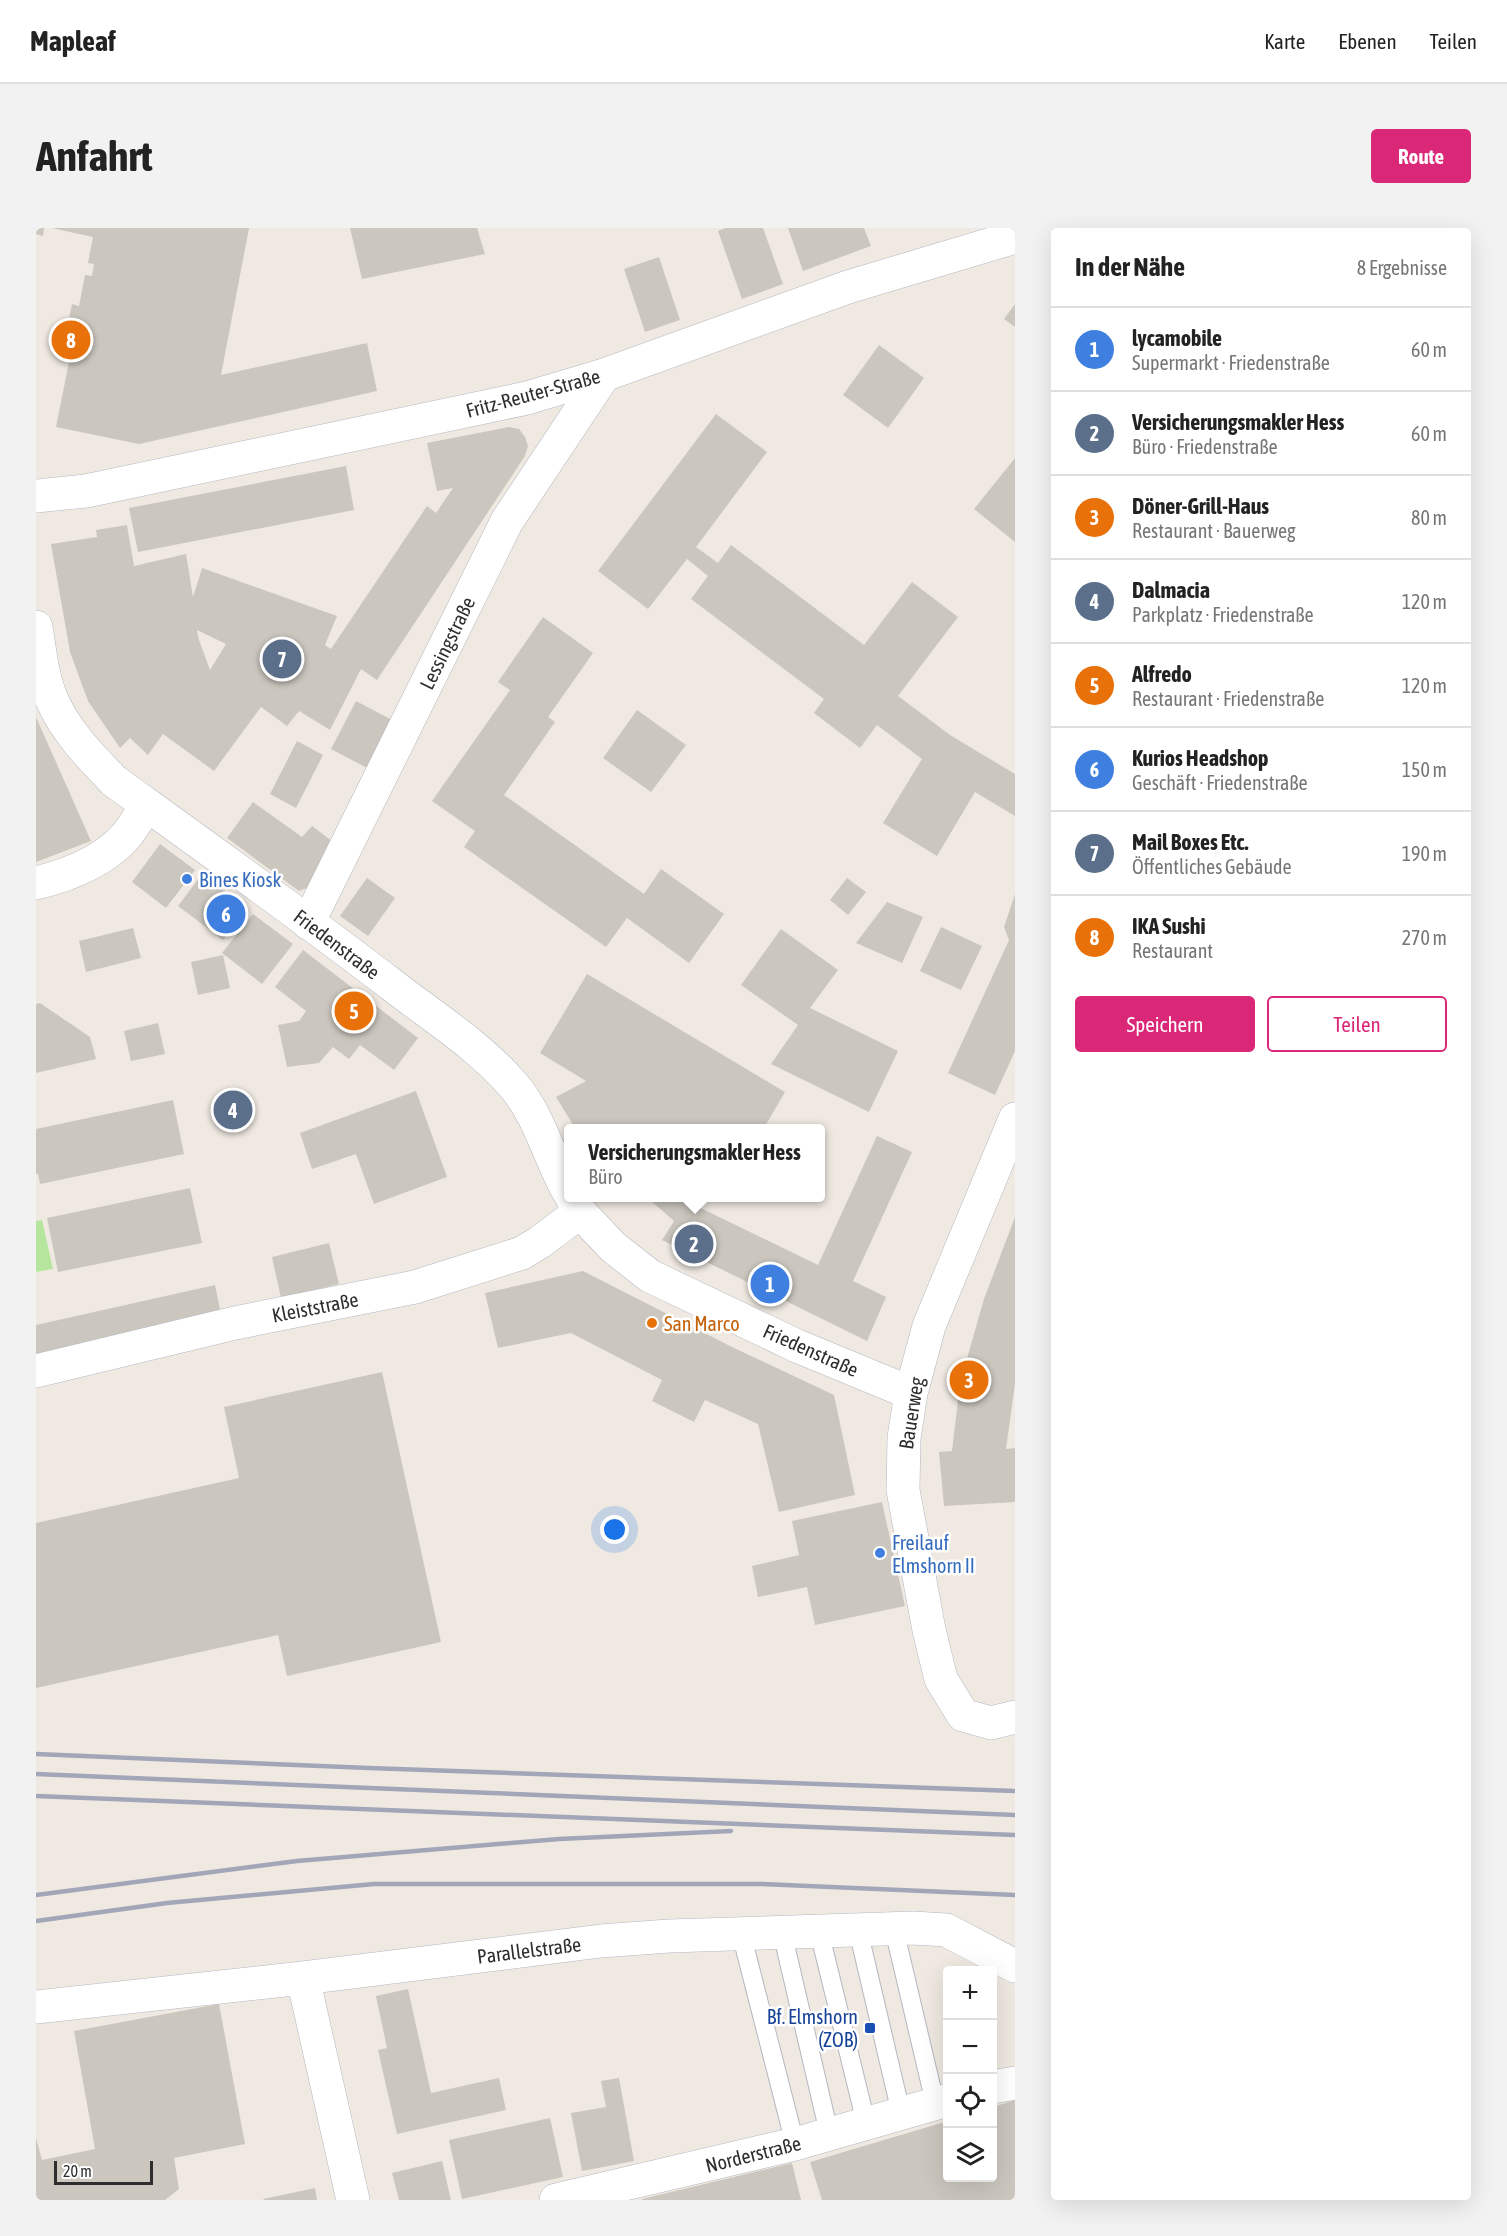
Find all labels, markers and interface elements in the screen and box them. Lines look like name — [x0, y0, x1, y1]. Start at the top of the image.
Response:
text: Mapleaf — [30, 25, 116, 57]
text: Karte — [1264, 29, 1305, 53]
text: Ebenen — [1338, 29, 1397, 53]
text: Teilen — [1430, 29, 1477, 53]
button: Route — [1371, 129, 1471, 183]
text: Anfahrt — [36, 132, 153, 180]
text: In der Nähe — [1075, 252, 1185, 282]
text: 8 Ergebnisse — [1357, 256, 1447, 279]
pin: 8 — [51, 318, 90, 362]
text: lycamobile — [1132, 325, 1222, 351]
text: 1 — [1090, 338, 1099, 361]
text: 60 m — [1411, 338, 1447, 361]
text: Supermarkt · Friedenstraße — [1132, 351, 1330, 374]
street label: Fritz-Reuter-Straße — [463, 364, 603, 422]
text: Versicherungsmakler Hess — [1132, 409, 1344, 435]
text: 2 — [1090, 422, 1099, 445]
text: 60 m — [1411, 422, 1447, 445]
text: Büro · Friedenstraße — [1132, 435, 1278, 458]
text: Döner-Grill-Haus — [1132, 493, 1269, 519]
text: 3 — [1090, 506, 1099, 529]
text: 80 m — [1411, 506, 1447, 529]
text: Restaurant · Bauerweg — [1132, 519, 1296, 542]
text: Dalmacia — [1132, 577, 1210, 603]
text: 4 — [1090, 590, 1099, 613]
text: 120 m — [1402, 590, 1447, 613]
street label: Lessingstraße — [415, 593, 479, 693]
text: Parkplatz · Friedenstraße — [1132, 603, 1314, 626]
pin: 7 — [262, 636, 302, 682]
text: Alfredo — [1132, 661, 1192, 687]
text: 5 — [1090, 674, 1099, 697]
text: 120 m — [1402, 674, 1447, 697]
text: Restaurant · Friedenstraße — [1132, 687, 1324, 710]
text: Kurios Headshop — [1132, 745, 1269, 771]
text: 6 — [1090, 758, 1099, 781]
text: 150 m — [1402, 758, 1447, 781]
text: Geschäft · Friedenstraße — [1132, 771, 1308, 794]
text: Mail Boxes Etc. — [1132, 829, 1248, 855]
text: 7 — [1090, 842, 1099, 865]
text: 190 m — [1402, 842, 1447, 865]
text: Öffentliches Gebäude — [1132, 855, 1292, 878]
place label: Bines Kiosk — [199, 868, 282, 891]
marker: Bines Kiosk — [180, 872, 194, 886]
pin: 6 — [206, 892, 246, 936]
street label: Friedenstraße — [290, 904, 384, 984]
text: IKA Sushi — [1132, 913, 1206, 939]
text: 8 — [1090, 926, 1099, 949]
text: 270 m — [1402, 926, 1447, 949]
text: Restaurant — [1132, 939, 1213, 962]
pin: 5 — [334, 988, 374, 1034]
button: Speichern — [1075, 996, 1255, 1052]
button: Teilen — [1267, 996, 1447, 1052]
pin: 4 — [214, 1088, 252, 1132]
popup — [564, 1124, 825, 1202]
text: Versicherungsmakler Hess — [588, 1139, 801, 1165]
text: Büro — [588, 1165, 623, 1188]
pin: 2 — [674, 1222, 714, 1266]
pin: 1 — [750, 1262, 790, 1306]
street label: Kleiststraße — [270, 1287, 360, 1327]
place label: San Marco — [664, 1312, 740, 1335]
marker: San Marco — [645, 1316, 659, 1330]
street label: Friedenstraße — [760, 1319, 862, 1381]
pin: 3 — [950, 1358, 988, 1402]
street label: Bauerweg — [894, 1375, 928, 1451]
your location — [600, 1515, 629, 1544]
place label: Freilauf Elmshorn II — [892, 1531, 975, 1577]
marker: Freilauf Elmshorn II — [873, 1546, 887, 1560]
street label: Parallelstraße — [476, 1932, 582, 1968]
map controls — [943, 1966, 997, 2182]
button: + — [943, 1966, 997, 2020]
place label: Bf. Elmshorn (ZOB) — [767, 2005, 858, 2051]
button: − — [943, 2020, 997, 2074]
marker: Bf. Elmshorn (ZOB) — [863, 2021, 877, 2035]
button: locate — [943, 2074, 997, 2128]
button: layers — [943, 2128, 997, 2182]
street label: Norderstraße — [703, 2131, 803, 2177]
scale bar — [54, 2158, 153, 2186]
text: 20 m — [63, 2162, 92, 2180]

